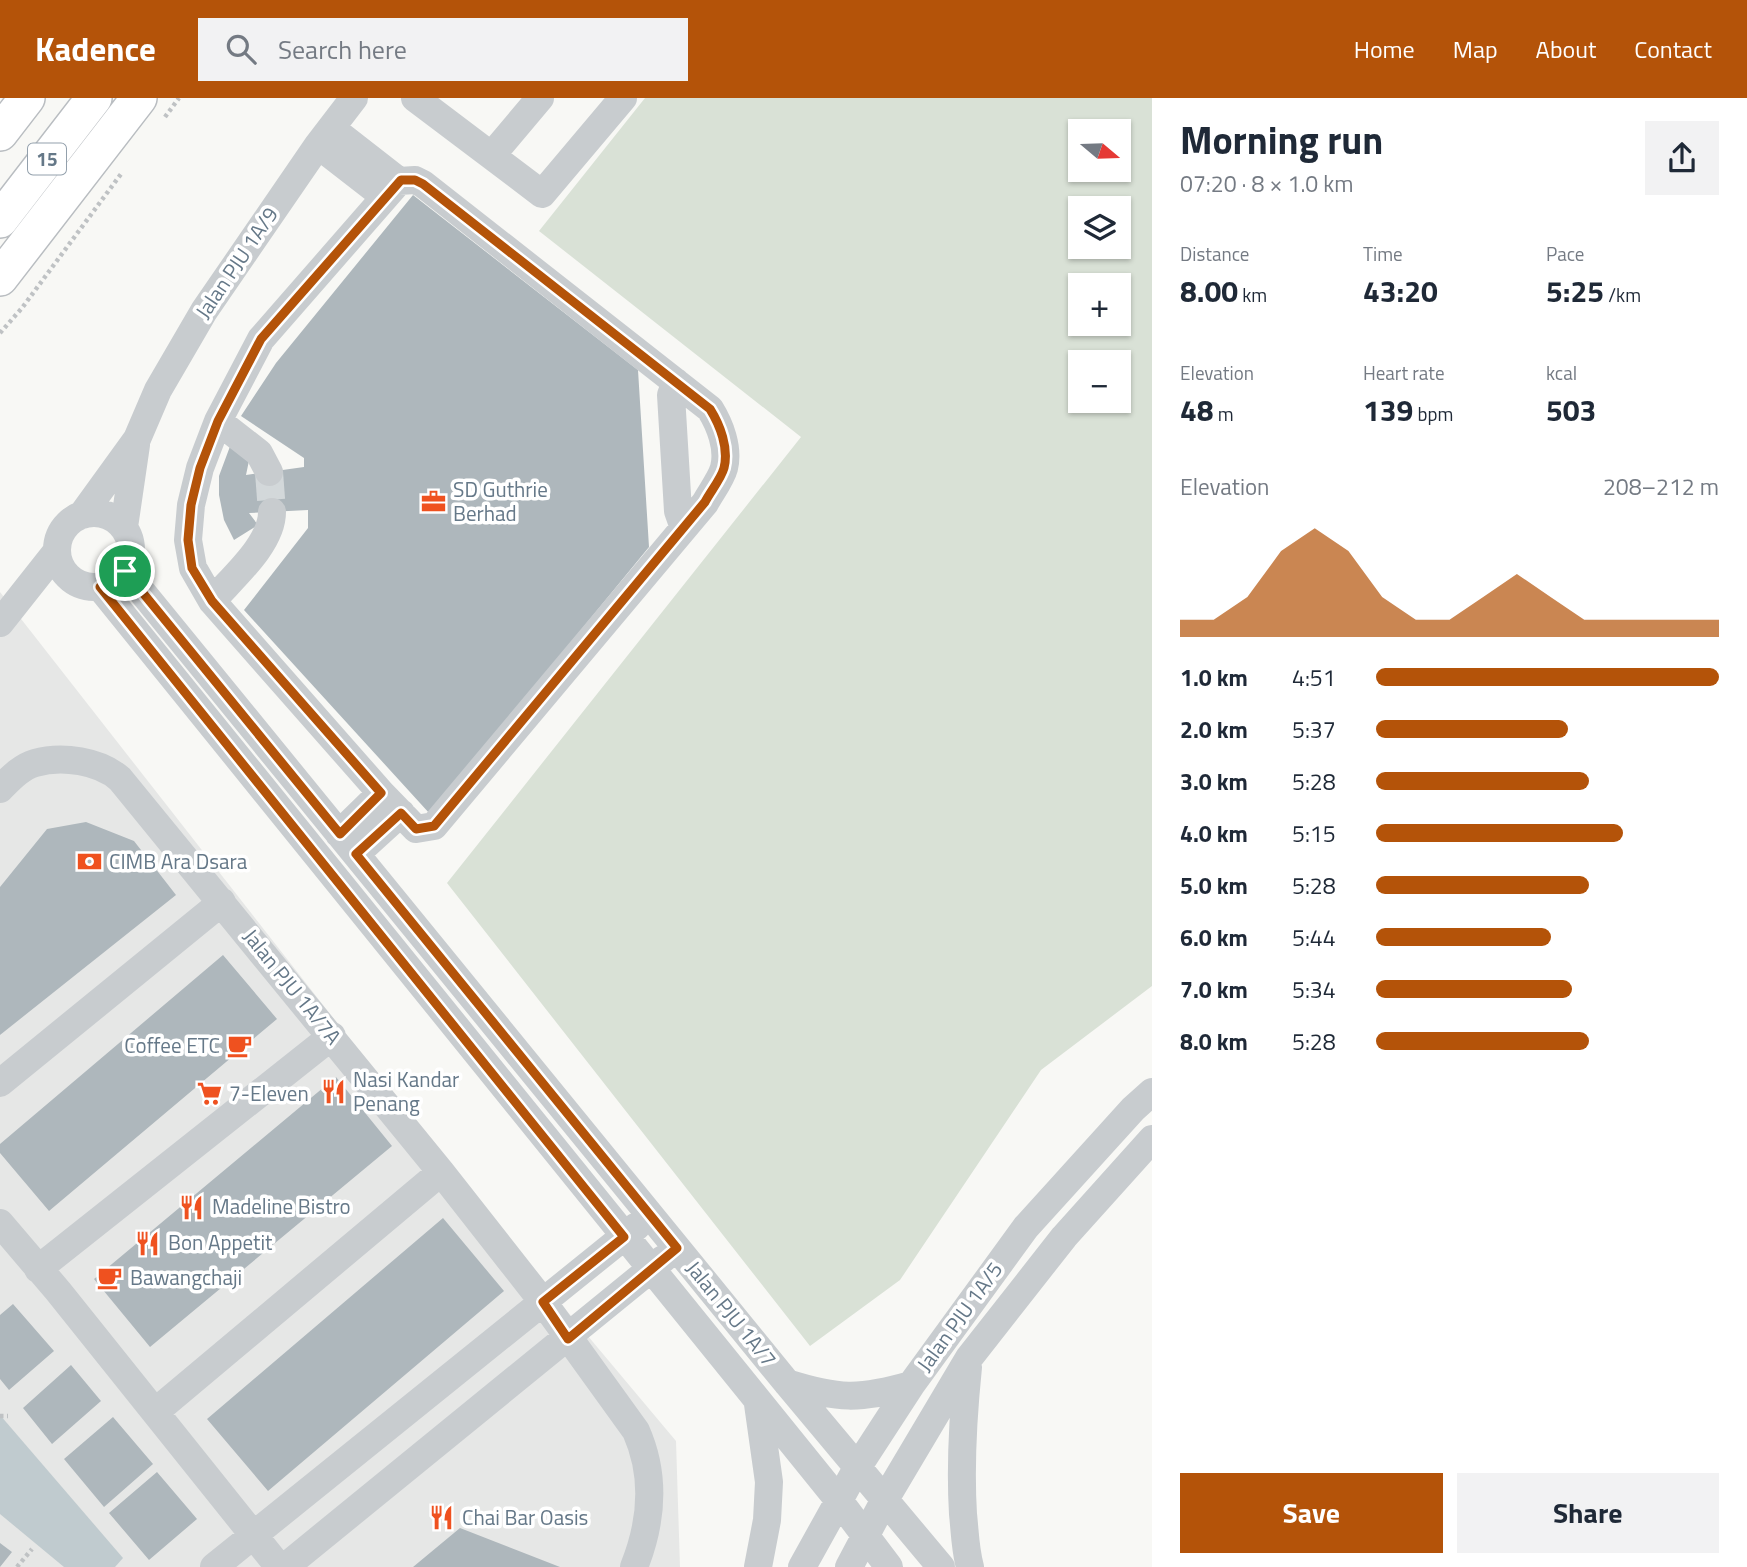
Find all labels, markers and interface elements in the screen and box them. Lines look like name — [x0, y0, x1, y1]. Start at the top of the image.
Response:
search box — [198, 18, 688, 81]
text: Kadence — [35, 24, 156, 74]
icon: search — [222, 30, 260, 68]
text: Search here — [278, 30, 407, 69]
text: Home — [1354, 31, 1415, 67]
text: Map — [1453, 31, 1498, 67]
text: About — [1536, 31, 1596, 67]
text: Contact — [1634, 31, 1712, 67]
text: Morning run — [1180, 111, 1383, 169]
north arrow — [1068, 119, 1130, 182]
map controls — [1068, 119, 1131, 413]
button: share — [1645, 121, 1719, 195]
road number: 15 — [28, 143, 66, 174]
text: 07:20 · 8 × 1.0 km — [1180, 166, 1354, 201]
button: layers — [1068, 196, 1131, 259]
street label: Jalan PJU 1A/9 — [187, 200, 285, 325]
text: Distance — [1180, 239, 1249, 268]
text: Time — [1363, 239, 1403, 268]
text: Pace — [1546, 239, 1584, 268]
text: 8.00 — [1180, 268, 1238, 314]
text: 43:20 — [1363, 268, 1438, 314]
text: 5:25 — [1546, 268, 1604, 314]
button: + — [1068, 273, 1131, 336]
text: km — [1238, 280, 1267, 309]
text: /km — [1604, 280, 1641, 309]
button: − — [1068, 350, 1131, 413]
text: Elevation — [1180, 358, 1254, 387]
text: Heart rate — [1363, 358, 1445, 387]
text: kcal — [1546, 358, 1577, 387]
text: 48 — [1180, 387, 1214, 433]
text: 139 — [1363, 387, 1413, 433]
text: 503 — [1546, 387, 1596, 433]
text: m — [1214, 399, 1234, 428]
text: bpm — [1413, 399, 1453, 428]
text: Elevation — [1180, 469, 1269, 504]
text: 208–212 m — [1603, 469, 1719, 504]
place label: SD Guthrie Berhad — [453, 473, 548, 529]
office icon: SD Guthrie Berhad — [419, 488, 447, 516]
pin — [95, 541, 155, 601]
icon: arrive — [106, 552, 144, 590]
text: 1.0 km — [1180, 660, 1248, 695]
text: 4:51 — [1292, 660, 1336, 695]
text: 2.0 km — [1180, 712, 1248, 747]
text: 5:37 — [1292, 712, 1336, 747]
text: 3.0 km — [1180, 764, 1248, 799]
text: 5:28 — [1292, 764, 1336, 799]
text: 4.0 km — [1180, 816, 1248, 851]
text: 5:15 — [1292, 816, 1336, 851]
place label: CIMB Ara Dsara — [109, 845, 248, 877]
bank icon: CIMB Ara Dsara — [75, 848, 103, 876]
text: 5.0 km — [1180, 868, 1248, 903]
text: 5:28 — [1292, 868, 1336, 903]
text: 6.0 km — [1180, 920, 1248, 955]
text: 5:44 — [1292, 920, 1336, 955]
street label: Jalan PJU 1A/7A — [236, 921, 350, 1052]
text: 7.0 km — [1180, 972, 1248, 1007]
text: 5:34 — [1292, 972, 1336, 1007]
text: 8.0 km — [1180, 1024, 1248, 1059]
text: 5:28 — [1292, 1024, 1336, 1059]
place label: Coffee ETC — [124, 1029, 220, 1061]
cafe icon: Coffee ETC — [226, 1032, 254, 1060]
place label: Nasi Kandar Penang — [353, 1063, 459, 1119]
place label: 7-Eleven — [229, 1077, 309, 1109]
restaurant icon: Nasi Kandar Penang — [319, 1078, 347, 1106]
supermarket icon: 7-Eleven — [195, 1080, 223, 1108]
place label: Madeline Bistro — [212, 1190, 351, 1222]
restaurant icon: Madeline Bistro — [178, 1193, 206, 1221]
place label: Bon Appetit — [168, 1226, 273, 1258]
restaurant icon: Bon Appetit — [134, 1229, 162, 1257]
street label: Jalan PJU 1A/7 — [679, 1253, 785, 1373]
street label: Jalan PJU 1A/5 — [908, 1255, 1010, 1378]
place label: Bawangchaji — [130, 1261, 242, 1293]
cafe icon: Bawangchaji — [96, 1264, 124, 1292]
button: Save — [1180, 1473, 1443, 1553]
button: Share — [1457, 1473, 1719, 1553]
place label: Chai Bar Oasis — [462, 1501, 588, 1533]
restaurant icon: Chai Bar Oasis — [428, 1504, 456, 1532]

